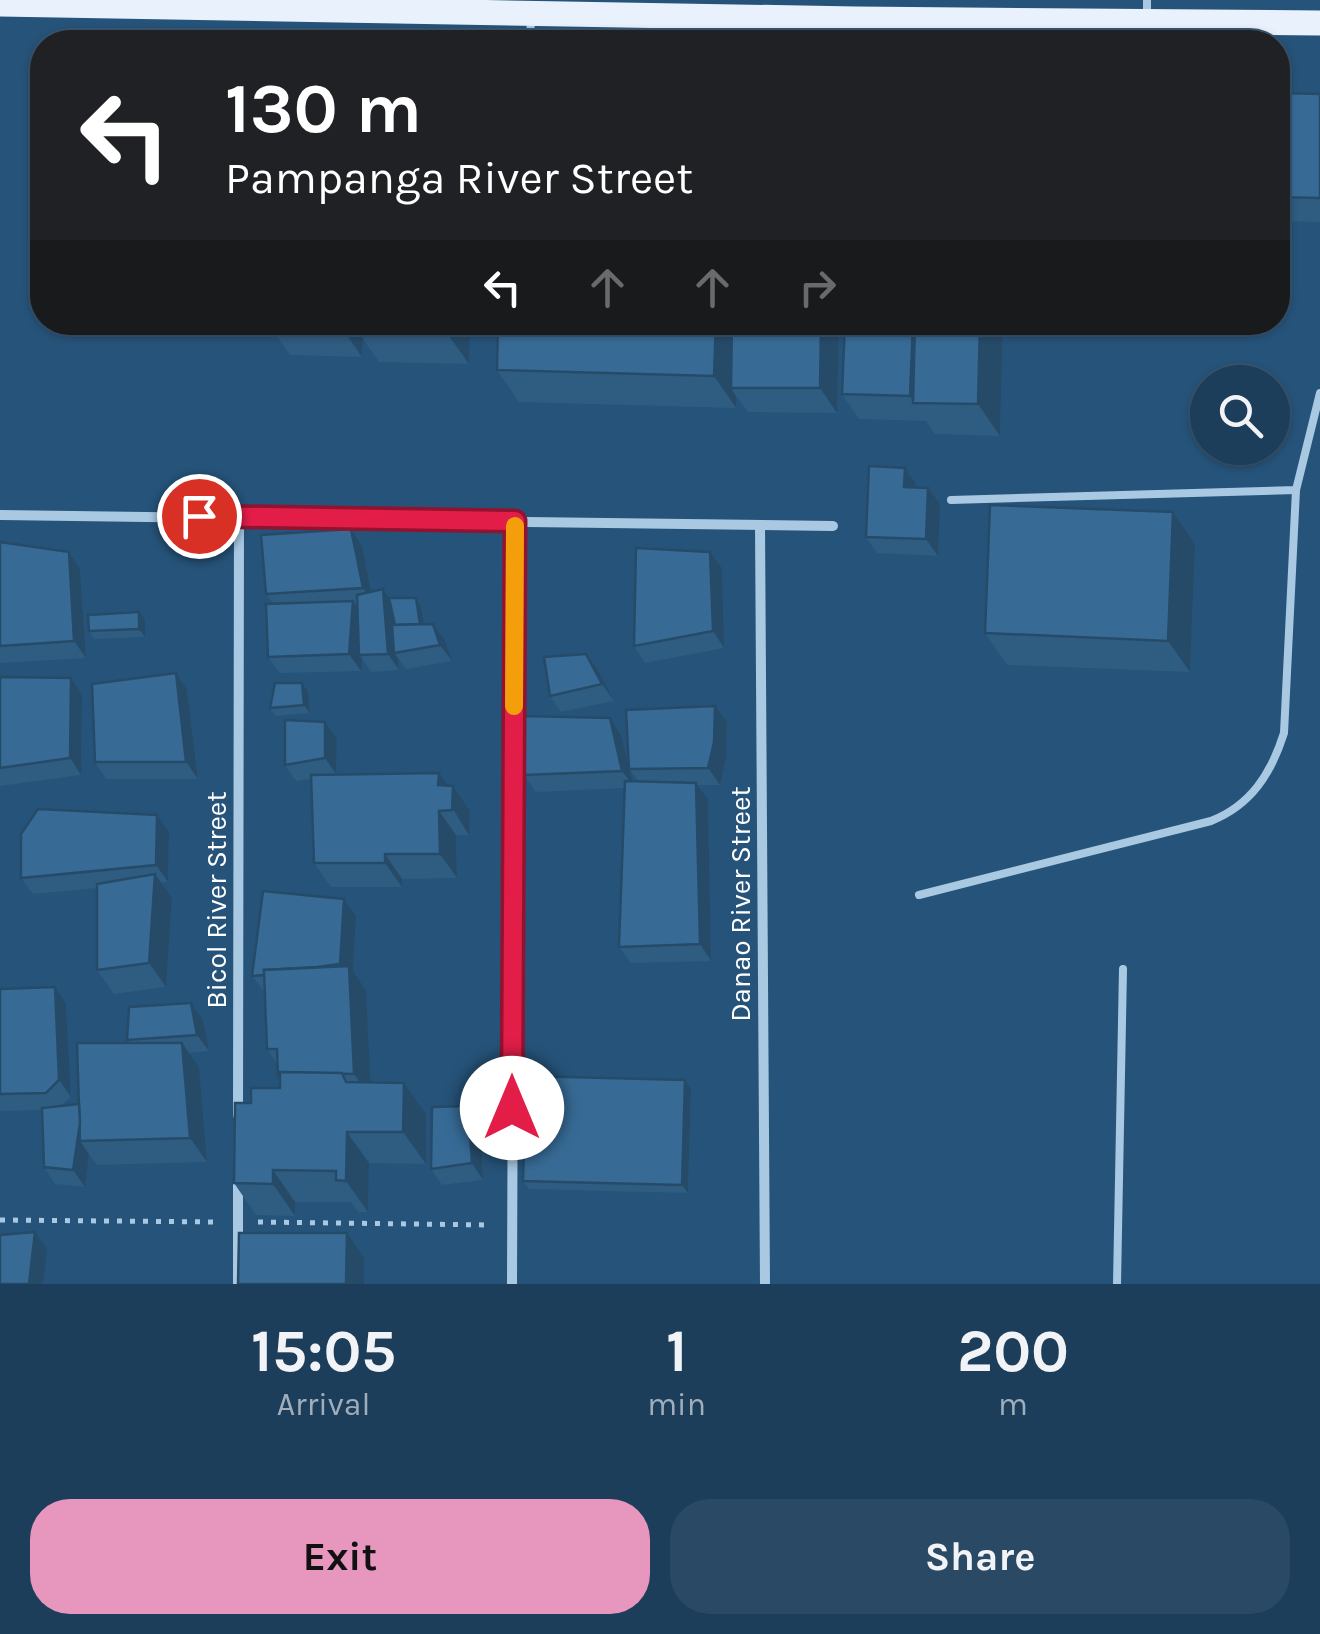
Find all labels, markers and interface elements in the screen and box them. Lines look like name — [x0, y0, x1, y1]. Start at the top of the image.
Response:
text: 130 m — [225, 68, 422, 150]
icon: left — [60, 70, 190, 200]
text: Pampanga River Street — [225, 152, 693, 204]
icon: left — [475, 260, 530, 315]
icon: ahead — [580, 260, 635, 315]
icon: ahead — [685, 260, 740, 315]
icon: right — [790, 260, 845, 315]
map controls — [1190, 365, 1290, 465]
button: search — [1190, 365, 1290, 465]
pin — [157, 474, 242, 559]
icon: arrive — [172, 489, 227, 544]
street label: Danao River Street — [724, 786, 757, 1022]
street label: Bicol River Street — [200, 791, 233, 1009]
position arrow — [460, 1056, 564, 1160]
text: 15:05 — [251, 1316, 396, 1386]
text: 1 — [666, 1316, 687, 1386]
text: 200 — [957, 1316, 1069, 1386]
text: Arrival — [277, 1386, 370, 1423]
text: min — [647, 1386, 706, 1423]
text: m — [998, 1386, 1028, 1423]
button: Exit — [30, 1499, 650, 1614]
button: Share — [670, 1499, 1290, 1614]

